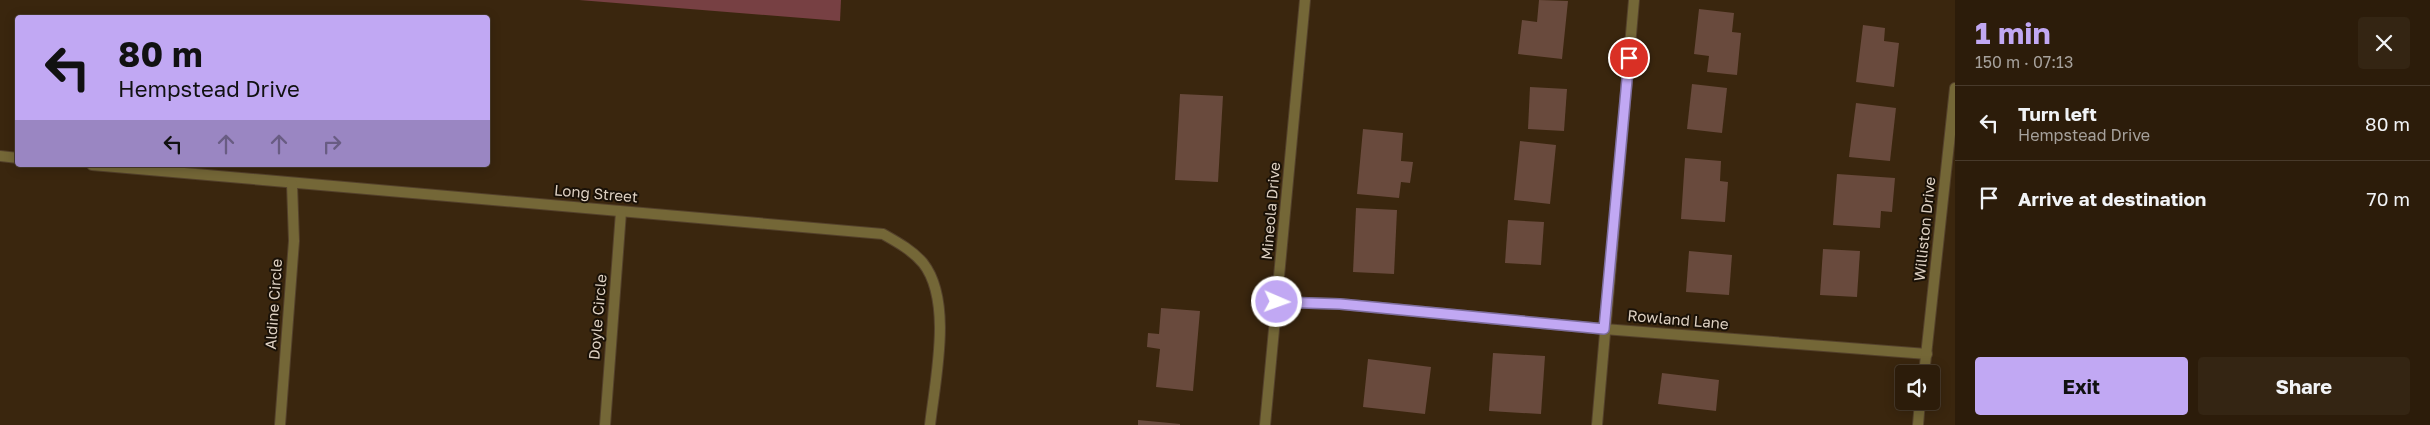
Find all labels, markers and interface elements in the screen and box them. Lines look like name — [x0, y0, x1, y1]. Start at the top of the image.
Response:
text: 1 min — [1975, 15, 2051, 51]
button: close — [2358, 17, 2410, 69]
text: 80 m — [118, 33, 203, 75]
icon: left — [35, 35, 100, 100]
pin — [1608, 37, 1650, 79]
icon: arrive — [1615, 44, 1643, 72]
text: 150 m · 07:13 — [1975, 52, 2073, 72]
text: Hempstead Drive — [118, 75, 300, 102]
text: Turn left — [2018, 102, 2097, 125]
icon: left — [1975, 109, 2003, 137]
text: 80 m — [2365, 112, 2410, 135]
text: Hempstead Drive — [2018, 125, 2150, 145]
icon: left — [159, 130, 187, 158]
icon: ahead — [212, 130, 240, 158]
icon: ahead — [265, 130, 293, 158]
icon: right — [318, 130, 346, 158]
street label: Mineola Drive — [1257, 161, 1283, 261]
street label: Williston Drive — [1910, 175, 1938, 282]
street label: Long Street — [553, 180, 639, 206]
icon: arrive — [1975, 184, 2003, 212]
text: Arrive at destination — [2018, 187, 2206, 210]
text: 70 m — [2367, 187, 2410, 210]
street label: Aldine Circle — [261, 258, 285, 350]
street label: Doyle Circle — [584, 273, 610, 361]
position arrow — [1250, 275, 1302, 327]
street label: Rowland Lane — [1627, 306, 1730, 332]
button: Exit — [1975, 357, 2188, 415]
button: Share — [2198, 357, 2410, 415]
map controls — [1895, 365, 1940, 410]
button: sound — [1895, 365, 1940, 410]

